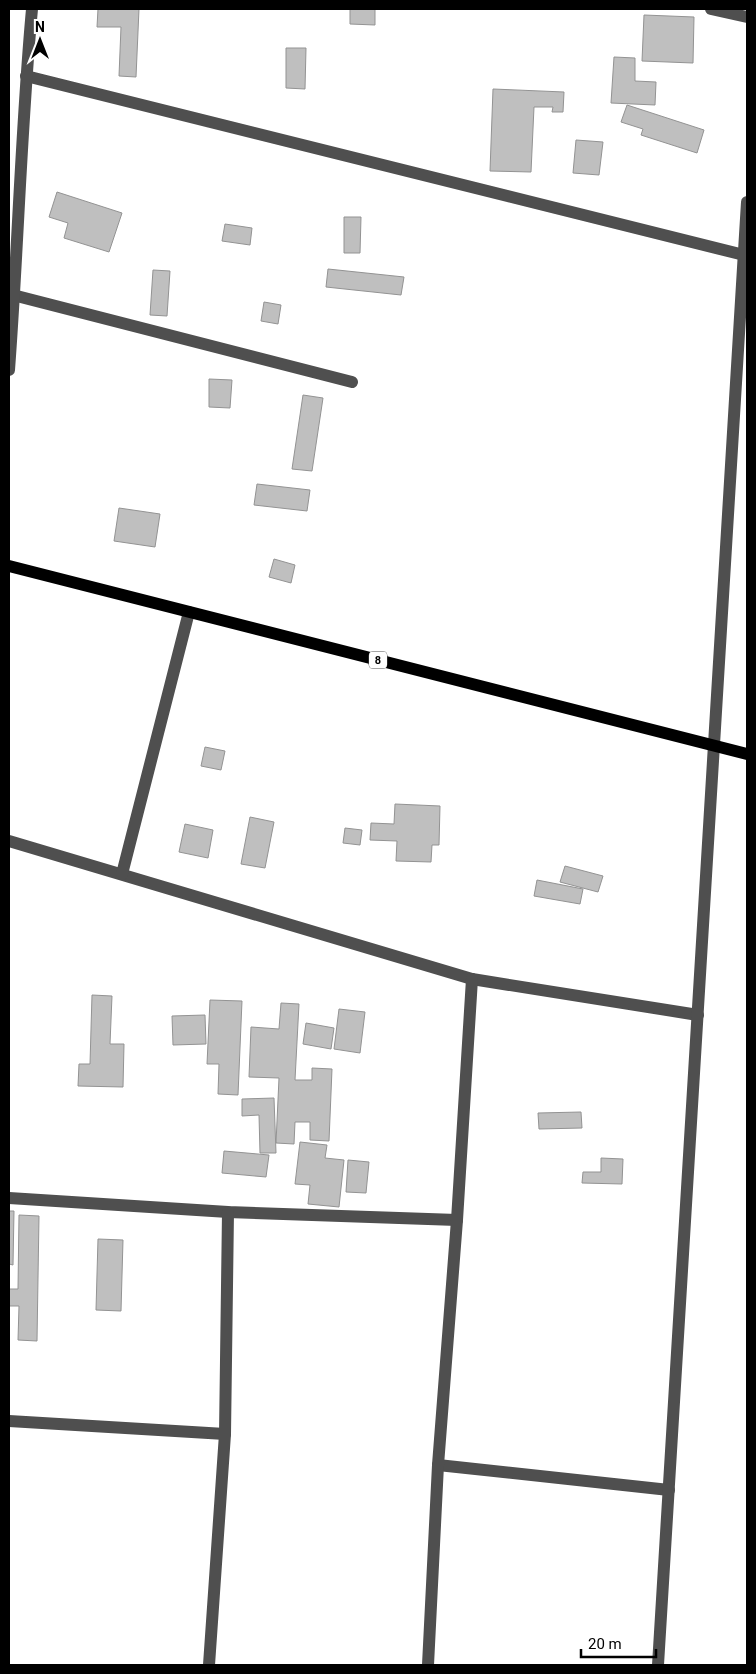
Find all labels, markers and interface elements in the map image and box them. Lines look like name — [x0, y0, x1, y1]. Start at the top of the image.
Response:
north arrow — [15, 15, 65, 65]
text: N — [35, 19, 45, 35]
road number: 8 — [369, 652, 387, 668]
scale bar — [581, 1626, 656, 1658]
text: 20 m — [588, 1635, 622, 1653]

